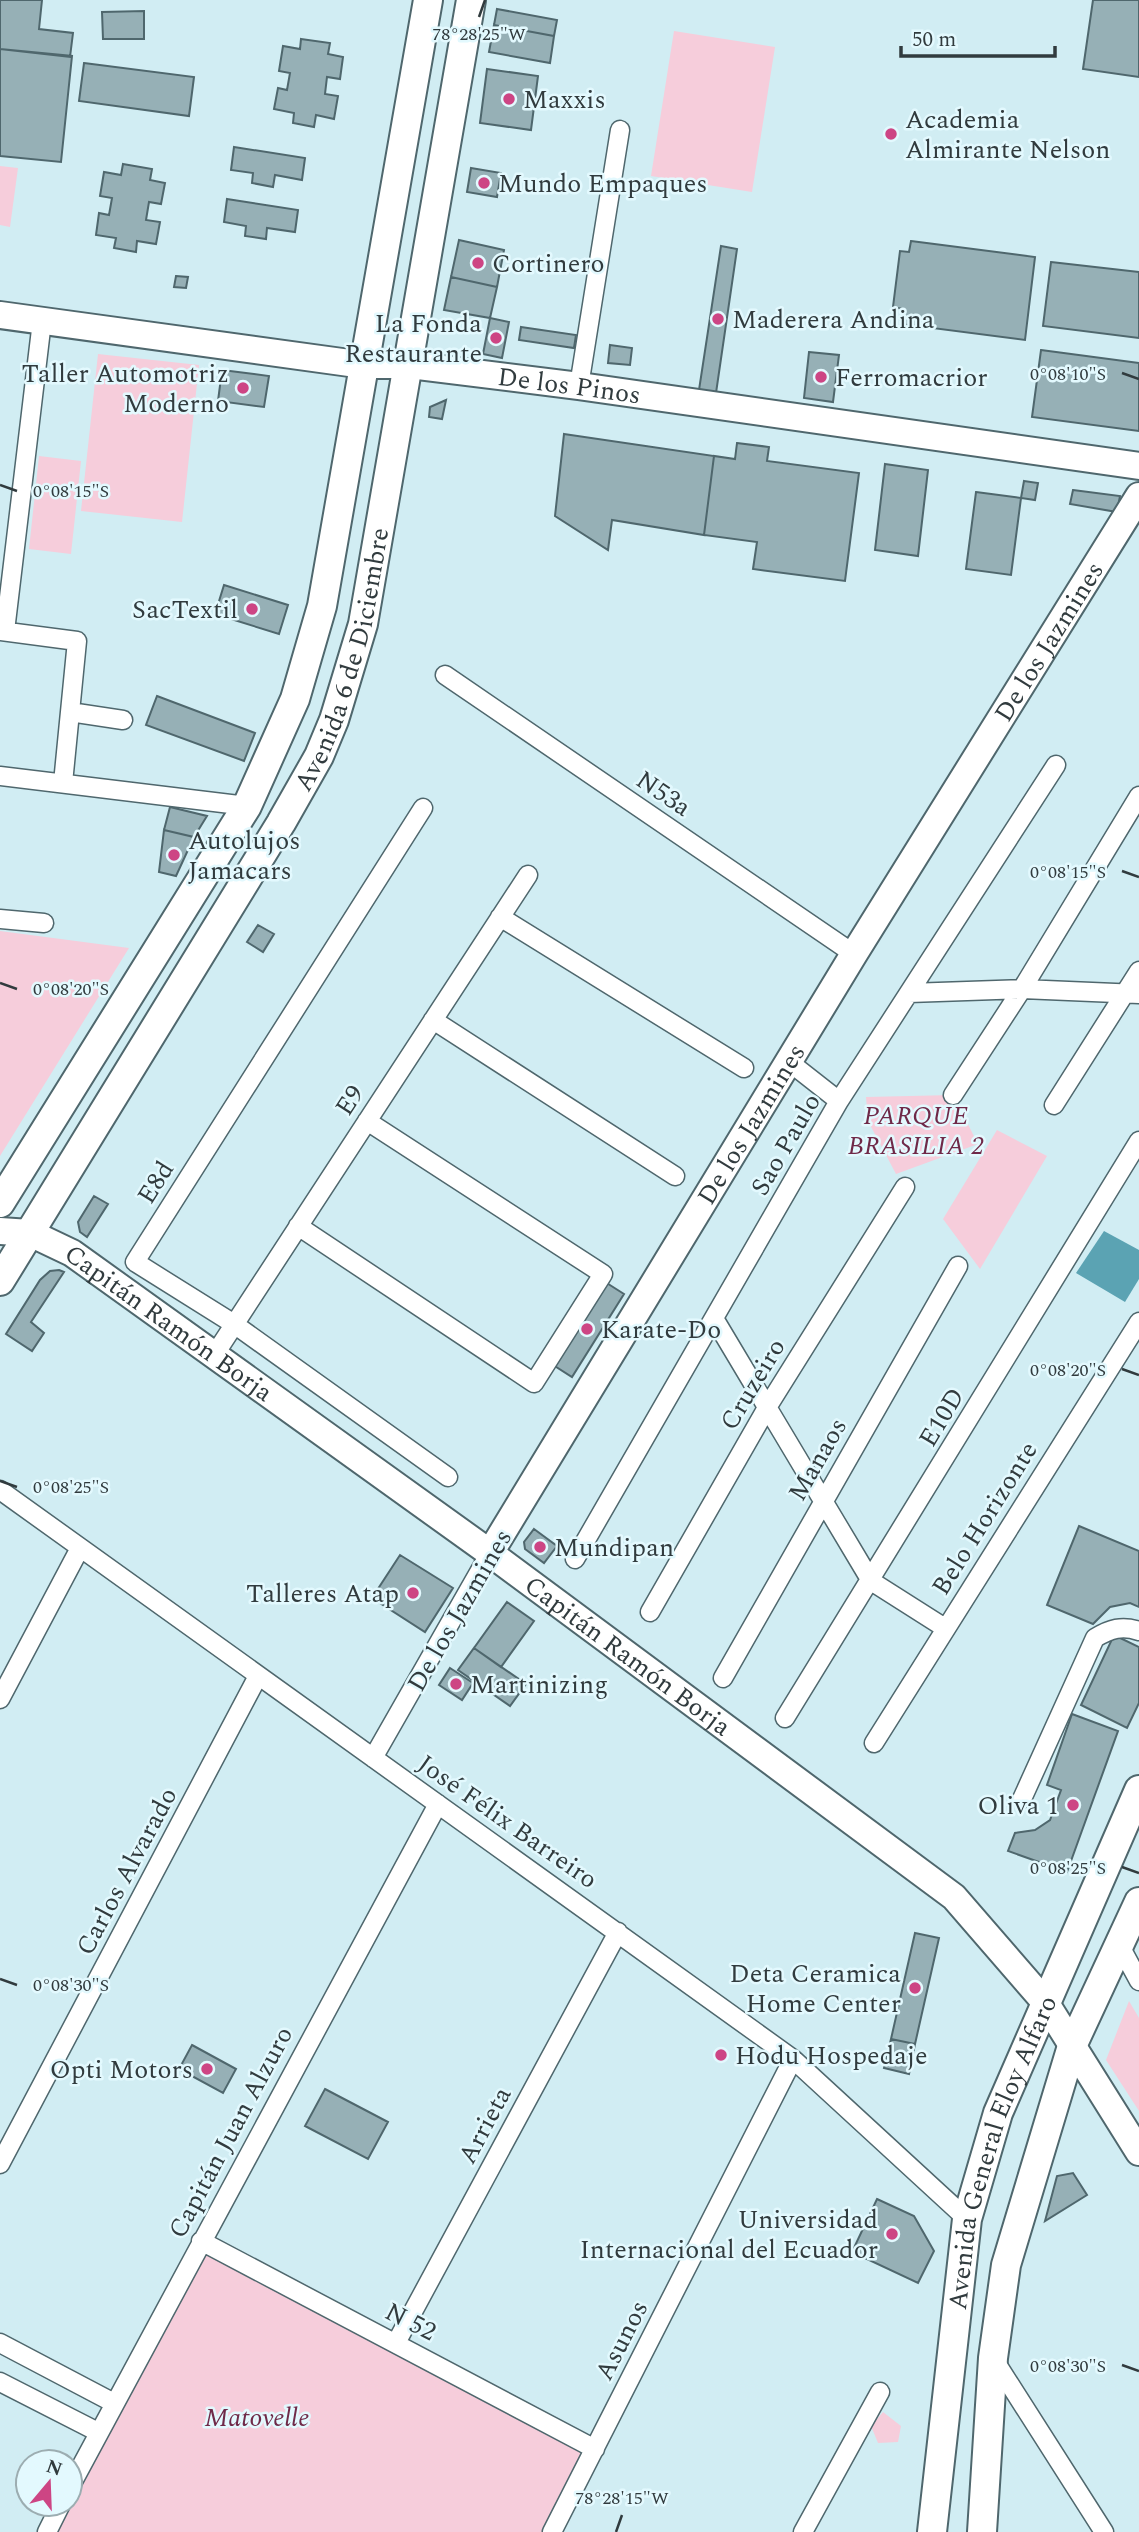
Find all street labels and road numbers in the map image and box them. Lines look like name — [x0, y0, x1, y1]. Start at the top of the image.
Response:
street label: De los Pinos — [495, 357, 643, 416]
street label: Avenida 6 de Diciembre — [284, 524, 400, 799]
street label: De los Jazmines — [984, 554, 1114, 730]
street label: N53a — [628, 761, 700, 827]
street label: De los Jazmines — [687, 1036, 816, 1213]
street label: E9 — [325, 1077, 375, 1124]
street label: Sao Paulo — [740, 1086, 831, 1203]
street label: E8d — [127, 1153, 185, 1212]
street label: Capitán Ramón Borja — [56, 1235, 281, 1412]
street label: Cruzeiro — [710, 1331, 796, 1438]
street label: E10D — [908, 1380, 975, 1455]
street label: Manaos — [778, 1410, 858, 1509]
street label: Belo Horizonte — [922, 1434, 1048, 1603]
street label: De los Jazmines — [397, 1522, 523, 1699]
street label: Capitán Ramón Borja — [516, 1566, 740, 1747]
street label: José Félix Barreiro — [409, 1744, 606, 1899]
street label: Carlos Alvarado — [66, 1780, 188, 1963]
street label: Avenida General Eloy Alfaro — [938, 1989, 1068, 2312]
street label: Capitán Juan Alzuro — [158, 2019, 304, 2246]
street label: Arrieta — [448, 2079, 522, 2171]
street label: N 52 — [378, 2292, 443, 2352]
street label: Asunos — [585, 2293, 659, 2388]

